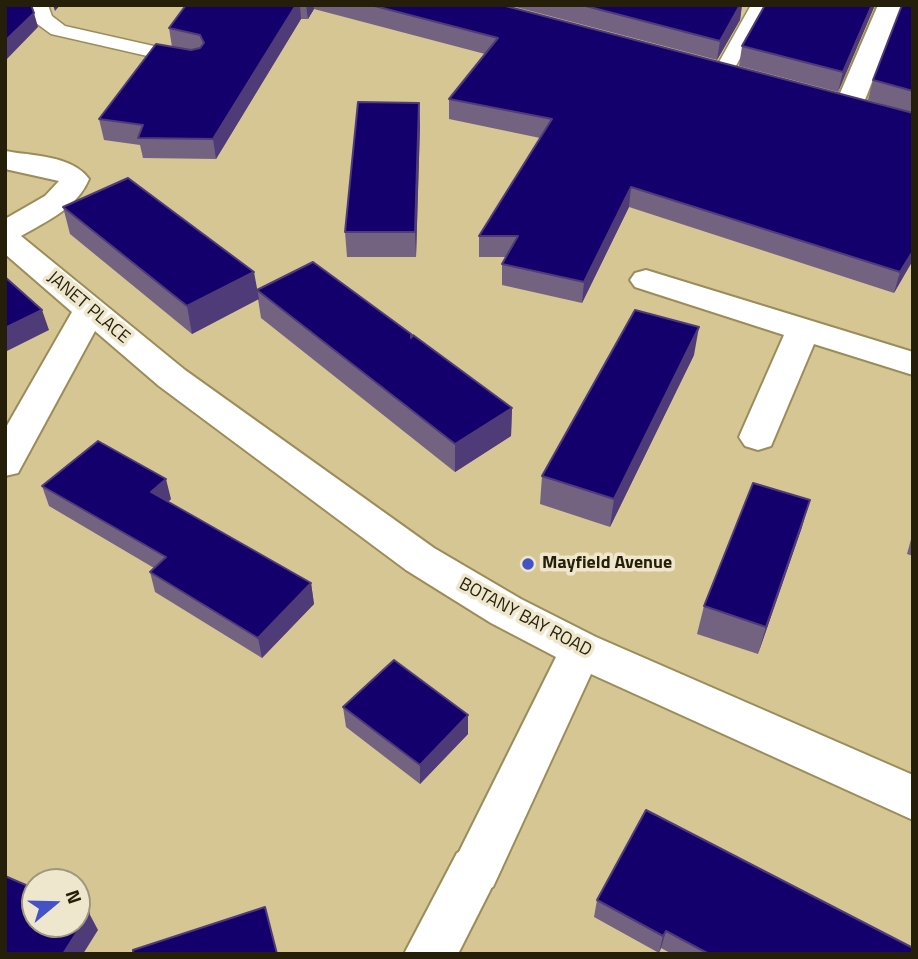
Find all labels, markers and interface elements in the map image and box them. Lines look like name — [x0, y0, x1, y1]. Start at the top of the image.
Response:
street label: JANET PLACE — [42, 267, 134, 349]
place label: Mayfield Avenue — [542, 553, 672, 575]
marker: Mayfield Avenue — [520, 556, 536, 572]
street label: BOTANY BAY ROAD — [455, 574, 595, 662]
north arrow — [21, 868, 91, 938]
text: N — [59, 886, 90, 908]

